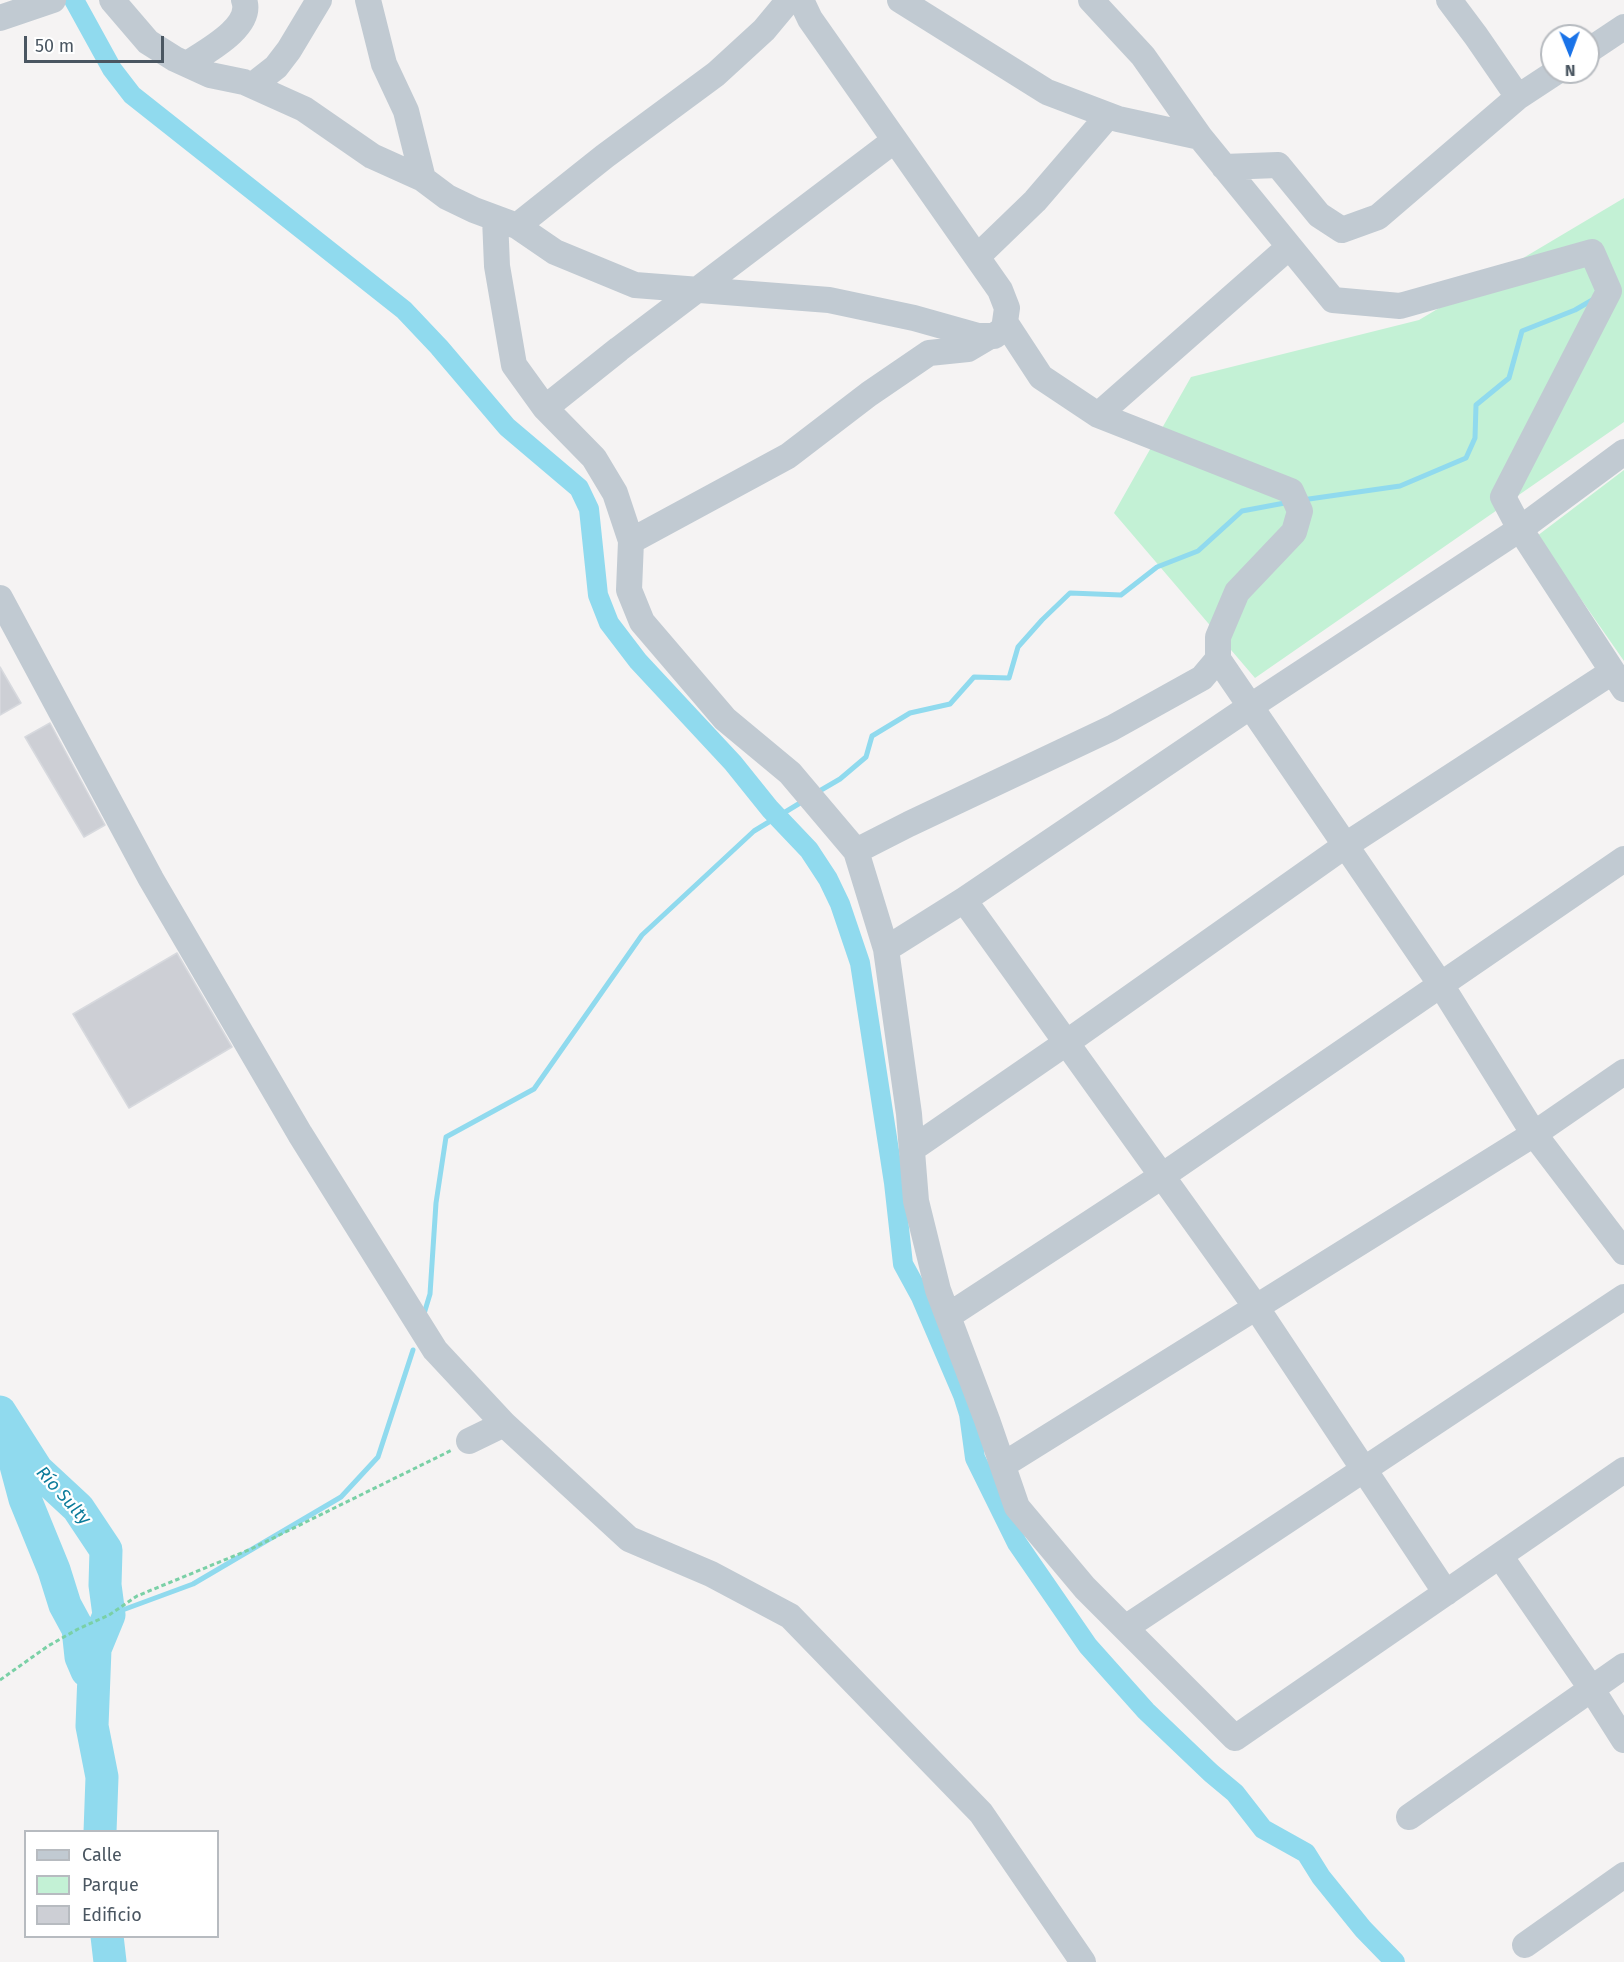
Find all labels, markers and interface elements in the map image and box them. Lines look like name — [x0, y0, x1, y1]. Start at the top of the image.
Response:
scale bar — [27, 24, 166, 62]
north arrow — [1540, 24, 1600, 84]
text: 50 m — [35, 35, 74, 57]
text: N — [1565, 61, 1576, 80]
water label: Río Sulty — [31, 1462, 95, 1530]
legend — [24, 1830, 219, 1938]
text: Calle — [82, 1844, 122, 1866]
text: Parque — [82, 1874, 139, 1896]
text: Edificio — [82, 1904, 142, 1926]

